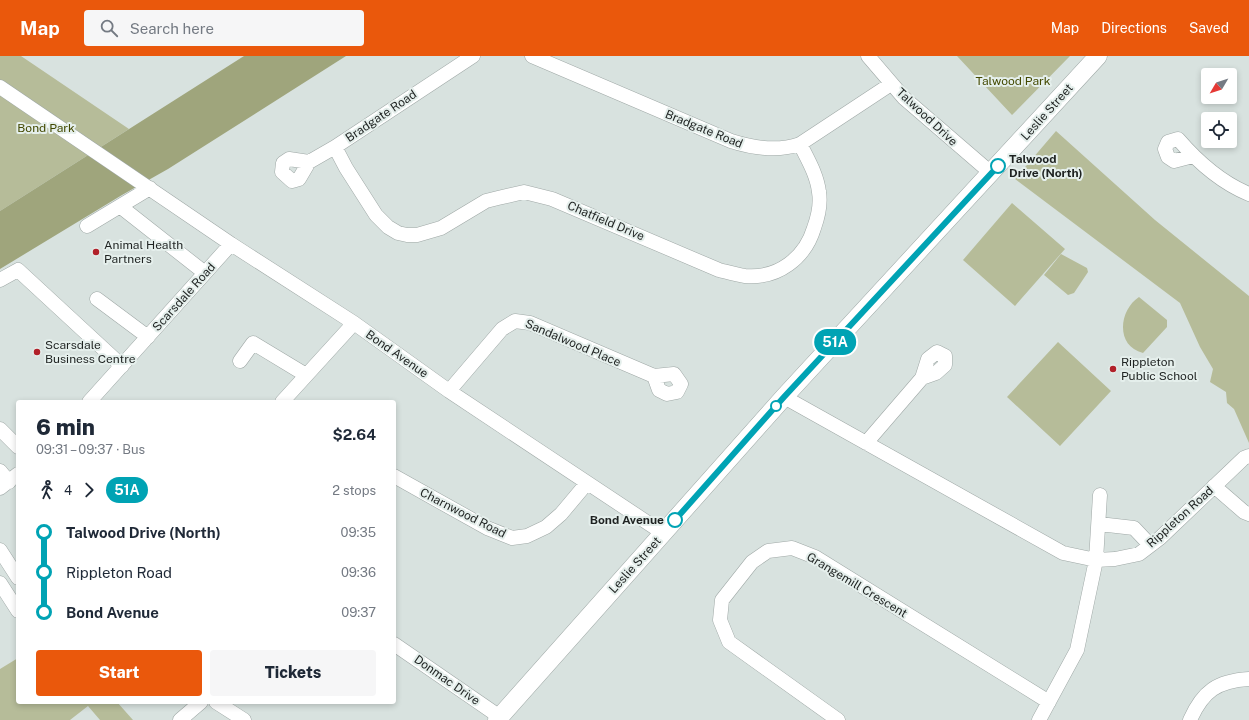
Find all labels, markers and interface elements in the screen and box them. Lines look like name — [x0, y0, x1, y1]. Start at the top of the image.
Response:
search box — [84, 10, 364, 46]
text: Map — [20, 17, 60, 39]
icon: search — [98, 17, 120, 39]
text: Search here — [130, 20, 214, 37]
text: Map — [1051, 20, 1079, 36]
text: Directions — [1101, 20, 1167, 36]
text: Saved — [1189, 20, 1229, 36]
north arrow — [1201, 68, 1237, 104]
map controls — [1201, 68, 1237, 148]
park label: Talwood Park — [976, 74, 1051, 88]
street label: Leslie Street — [1018, 81, 1076, 143]
street label: Talwood Drive — [894, 85, 960, 149]
street label: Bradgate Road — [343, 87, 419, 145]
street label: Bradgate Road — [663, 107, 745, 151]
button: locate — [1201, 112, 1237, 148]
park label: Bond Park — [17, 121, 75, 135]
place label: Talwood Drive (North) — [1009, 152, 1083, 180]
marker: Talwood Drive (North) — [990, 158, 1006, 174]
street label: Chatfield Drive — [565, 198, 647, 244]
place label: Animal Health Partners — [104, 238, 183, 266]
marker: Animal Health Partners — [91, 247, 101, 257]
street label: Scarsdale Road — [150, 260, 218, 334]
street label: Sandalwood Place — [523, 316, 623, 370]
street label: Bond Avenue — [363, 327, 431, 381]
line badge: 51A — [812, 329, 858, 355]
text: 51A — [822, 334, 848, 350]
place label: Scarsdale Business Centre — [45, 338, 136, 366]
marker: Scarsdale Business Centre — [32, 347, 42, 357]
place label: Rippleton Public School — [1121, 355, 1198, 383]
marker: Rippleton Public School — [1108, 364, 1118, 374]
unlabelled marker — [770, 400, 782, 412]
text: 6 min — [36, 414, 95, 440]
text: $2.64 — [333, 426, 376, 443]
text: 09:31 – 09:37 · Bus — [36, 442, 145, 457]
icon: walk — [36, 479, 58, 501]
icon: forward — [78, 479, 100, 501]
text: 51A — [114, 482, 140, 498]
text: 4 — [64, 483, 72, 498]
text: 2 stops — [332, 483, 376, 498]
street label: Rippleton Road — [1144, 483, 1216, 551]
street label: Charnwood Road — [418, 485, 508, 541]
marker: Bond Avenue — [667, 512, 683, 528]
place label: Bond Avenue — [590, 513, 664, 527]
text: Talwood Drive (North) — [66, 524, 221, 541]
text: 09:35 — [341, 525, 376, 540]
street label: Leslie Street — [606, 534, 664, 596]
street label: Grangemill Crescent — [804, 549, 910, 621]
text: Rippleton Road — [66, 564, 172, 581]
text: 09:36 — [341, 565, 376, 580]
text: Bond Avenue — [66, 604, 159, 621]
text: 09:37 — [341, 605, 376, 620]
button: Start — [36, 650, 202, 696]
button: Tickets — [210, 650, 376, 696]
street label: Donmac Drive — [411, 652, 483, 708]

